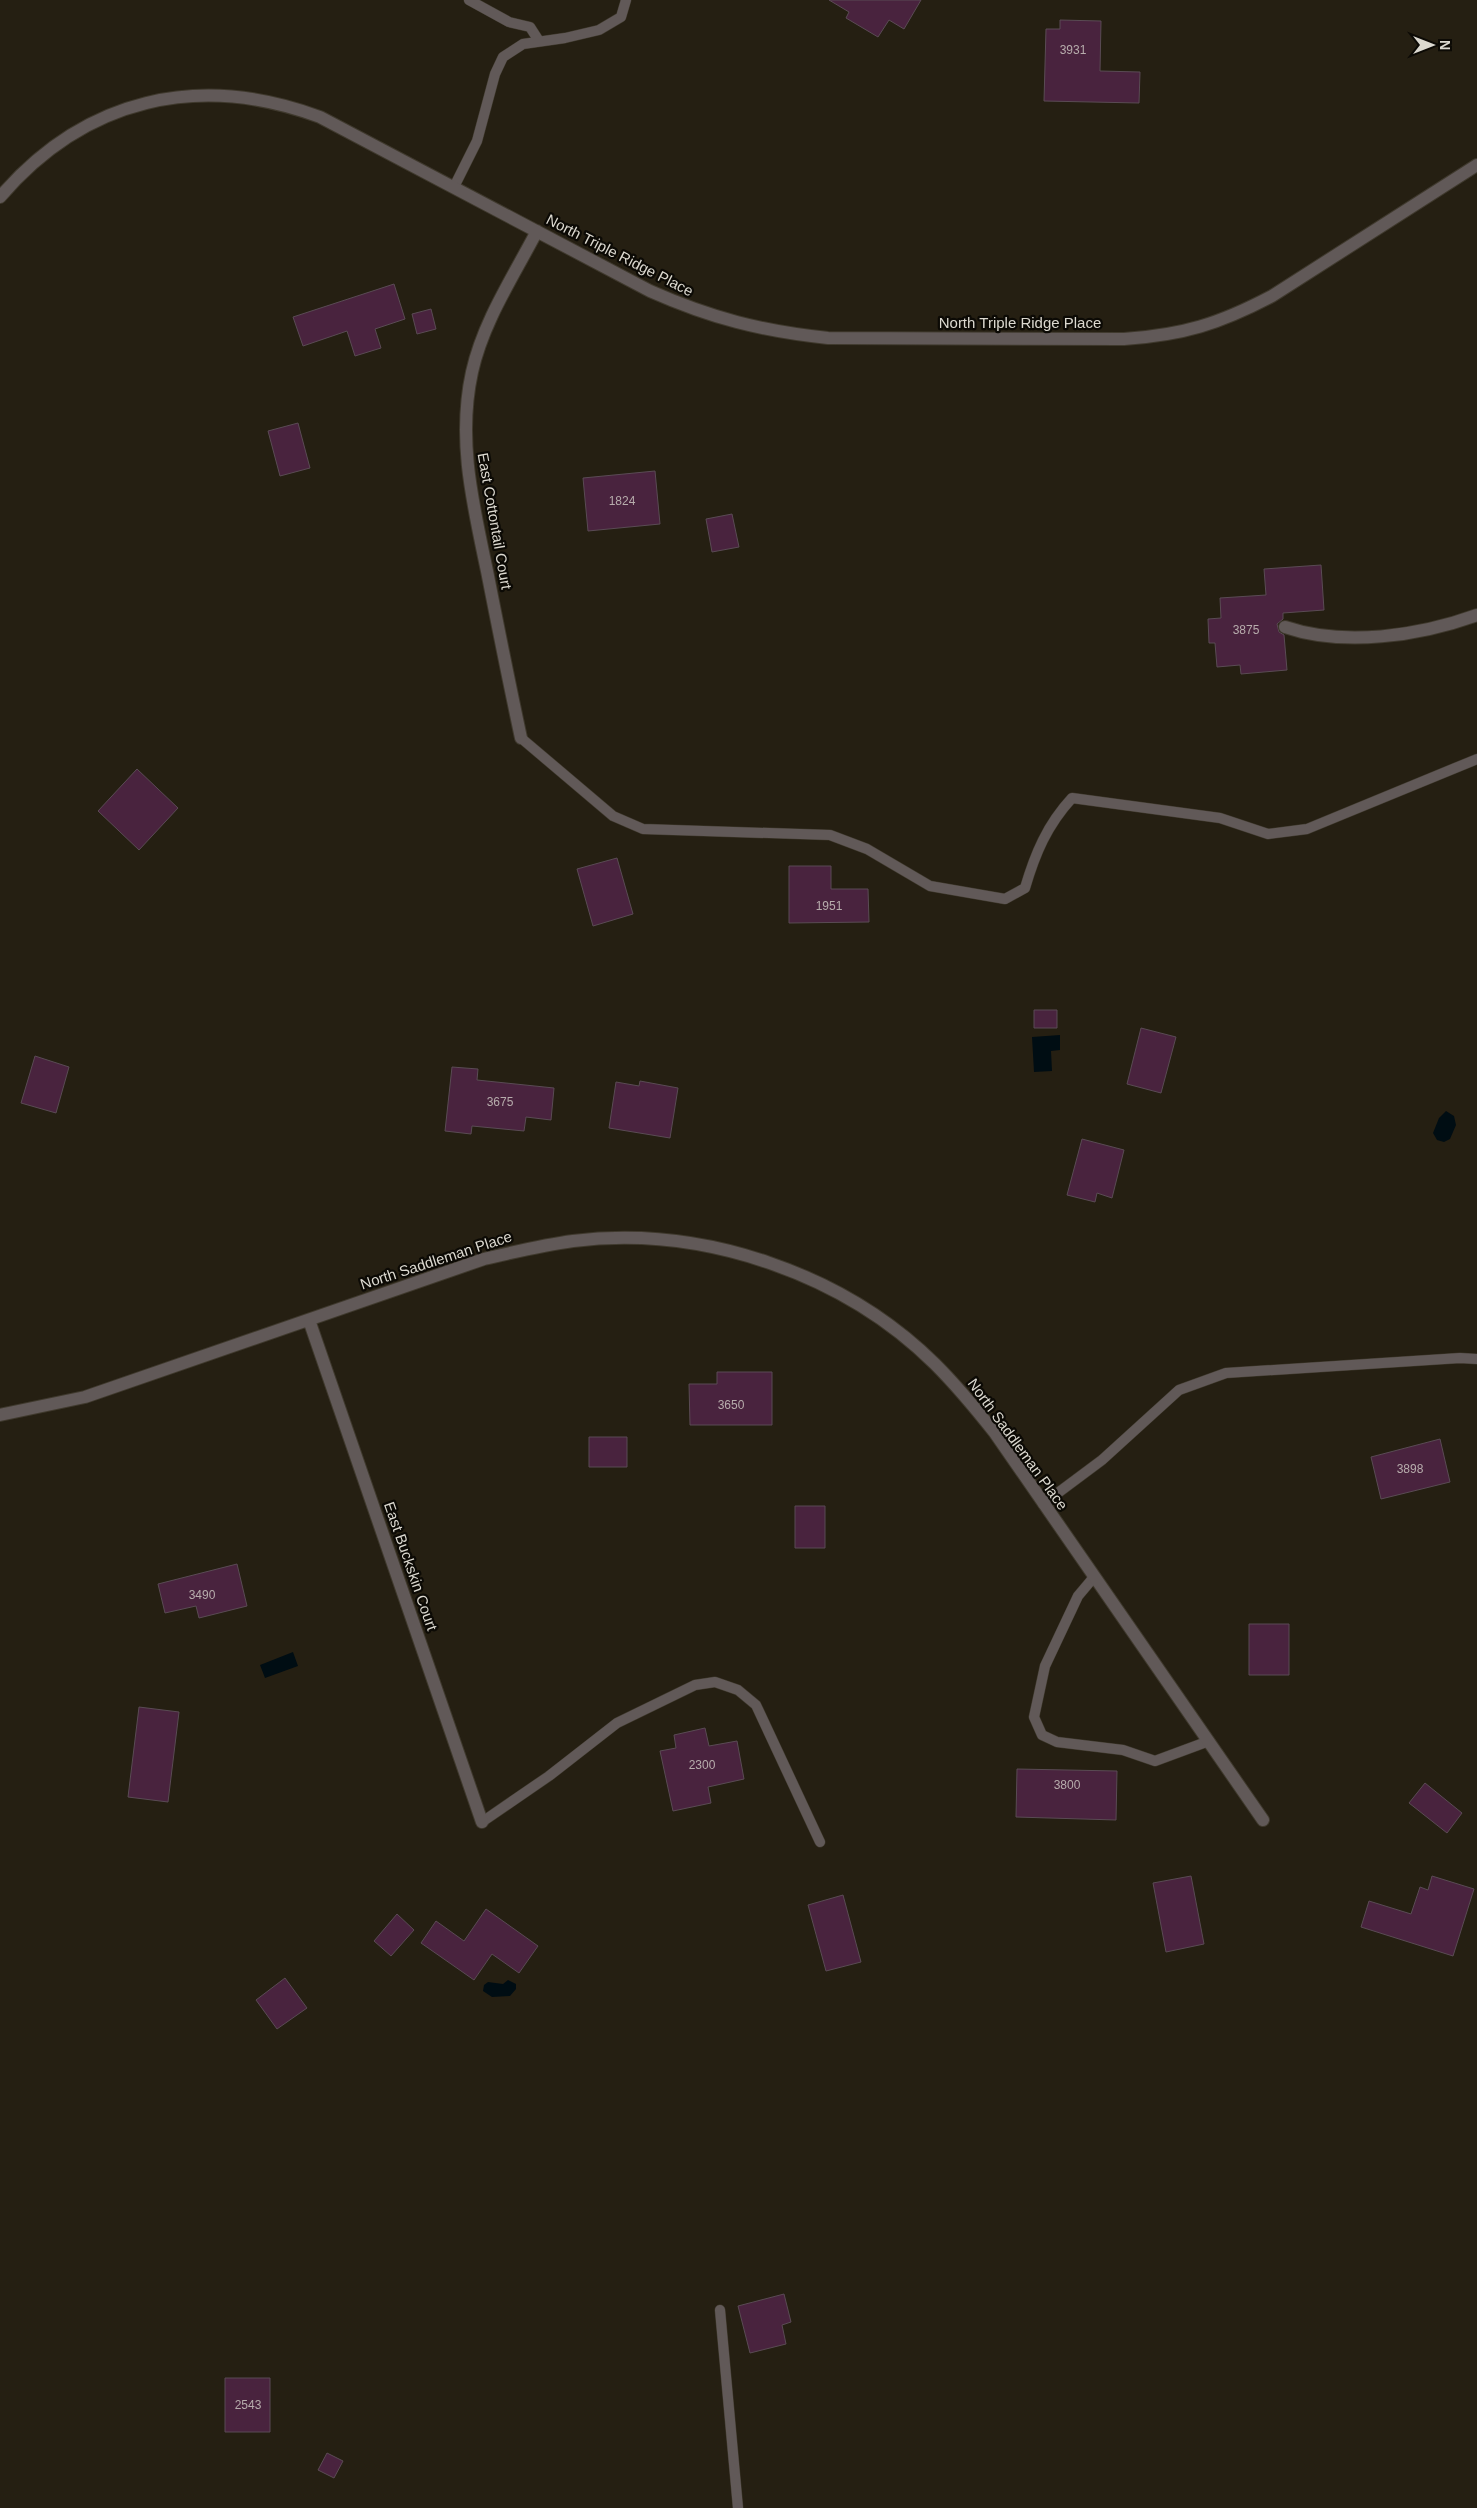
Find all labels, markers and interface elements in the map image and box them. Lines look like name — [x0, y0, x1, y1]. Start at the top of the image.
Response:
north arrow — [1407, 20, 1457, 70]
text: N — [1437, 40, 1453, 50]
house number: 3931 — [1060, 43, 1087, 57]
street label: North Triple Ridge Place — [544, 211, 696, 299]
street label: North Triple Ridge Place — [939, 314, 1101, 331]
street label: East Cottontail Court — [475, 451, 516, 591]
house number: 1824 — [609, 494, 636, 508]
house number: 3875 — [1233, 623, 1260, 637]
house number: 1951 — [816, 899, 843, 913]
house number: 3675 — [487, 1095, 514, 1109]
street label: North Saddleman Place — [358, 1227, 514, 1293]
street label: North Saddleman Place — [965, 1375, 1071, 1513]
house number: 3650 — [718, 1398, 745, 1412]
house number: 3898 — [1397, 1462, 1424, 1476]
street label: East Buckskin Court — [381, 1499, 441, 1633]
house number: 3490 — [189, 1588, 216, 1602]
house number: 2300 — [689, 1758, 716, 1772]
house number: 3800 — [1054, 1778, 1081, 1792]
house number: 2543 — [235, 2398, 262, 2412]

